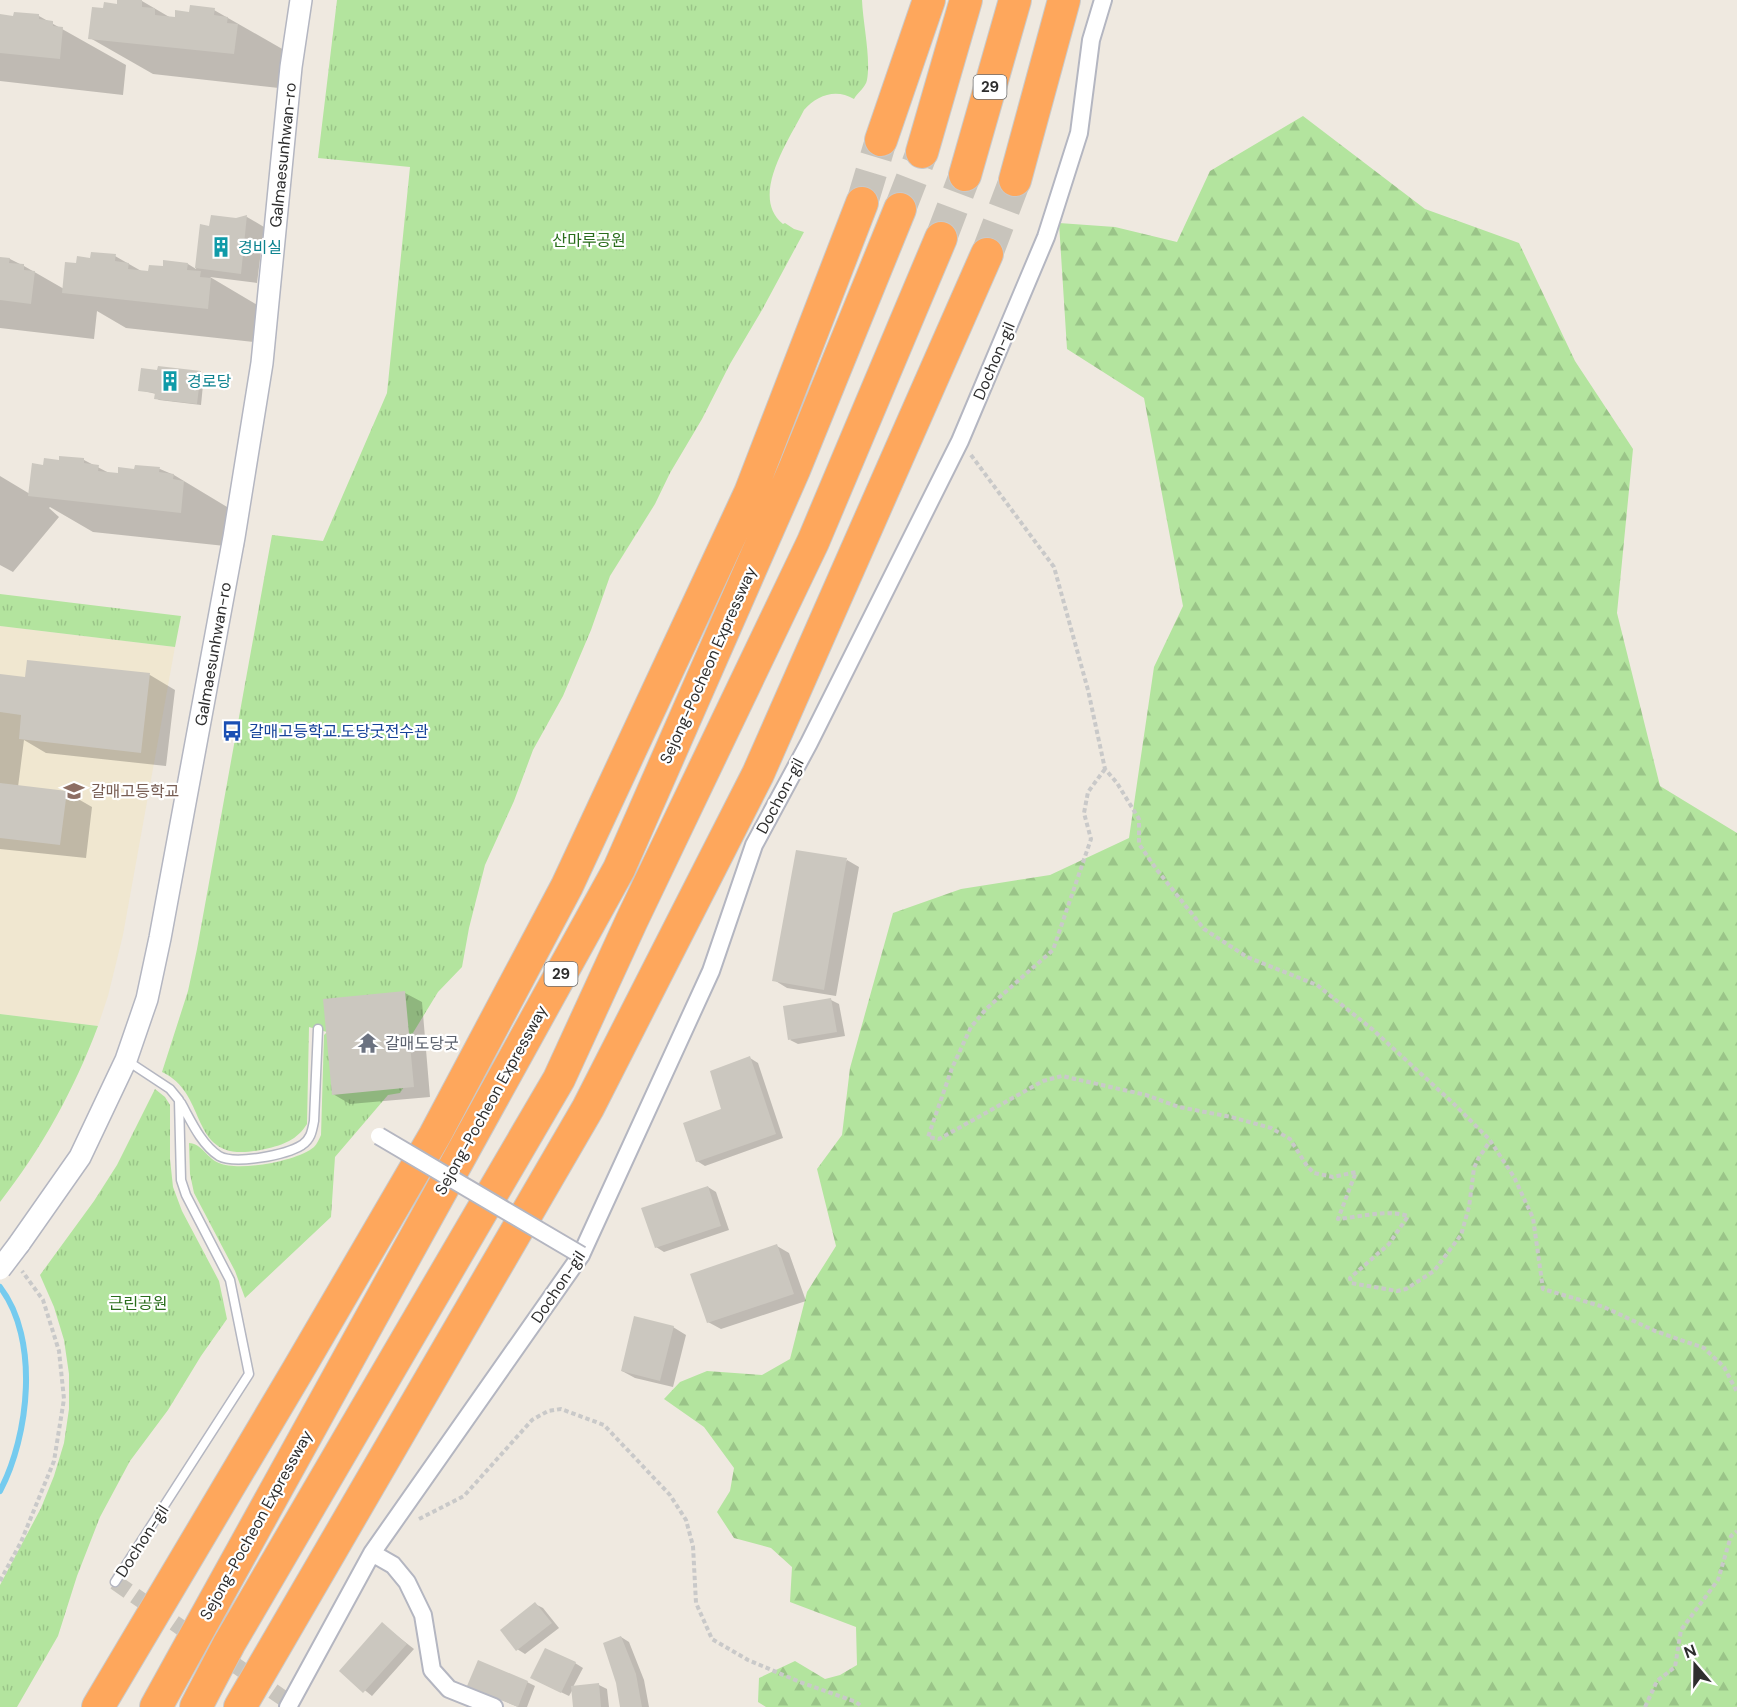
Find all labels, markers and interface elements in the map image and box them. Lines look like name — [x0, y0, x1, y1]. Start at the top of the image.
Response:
road number: 29 — [974, 75, 1006, 99]
street label: Galmaesunhwan-ro — [265, 81, 301, 229]
park label: 산마루공원 — [552, 230, 626, 251]
building icon: 경비실 — [209, 235, 233, 259]
place label: 경비실 — [238, 237, 282, 258]
street label: Dochon-gil — [968, 319, 1020, 403]
building icon: 경로당 — [158, 369, 182, 393]
place label: 경로당 — [187, 371, 231, 392]
street label: Sejong-Pocheon Expressway — [655, 563, 761, 767]
street label: Galmaesunhwan-ro — [190, 580, 236, 728]
bus stop icon: 갈매고등학교.도당굿전수관 — [220, 719, 244, 743]
place label: 갈매고등학교.도당굿전수관 — [249, 721, 429, 742]
street label: Dochon-gil — [751, 755, 809, 837]
school or university icon: 갈매고등학교 — [62, 779, 86, 803]
place label: 갈매고등학교 — [91, 781, 179, 802]
road number: 29 — [544, 962, 578, 986]
street label: Sejong-Pocheon Expressway — [430, 1001, 552, 1199]
temple icon: 갈매도당굿 — [356, 1031, 380, 1055]
place label: 갈매도당굿 — [385, 1033, 459, 1054]
street label: Dochon-gil — [526, 1247, 590, 1327]
park label: 근린공원 — [109, 1293, 167, 1314]
street label: Sejong-Pocheon Expressway — [195, 1426, 317, 1624]
street label: Dochon-gil — [111, 1501, 173, 1581]
north arrow — [1665, 1635, 1725, 1695]
text: N — [1681, 1640, 1699, 1663]

